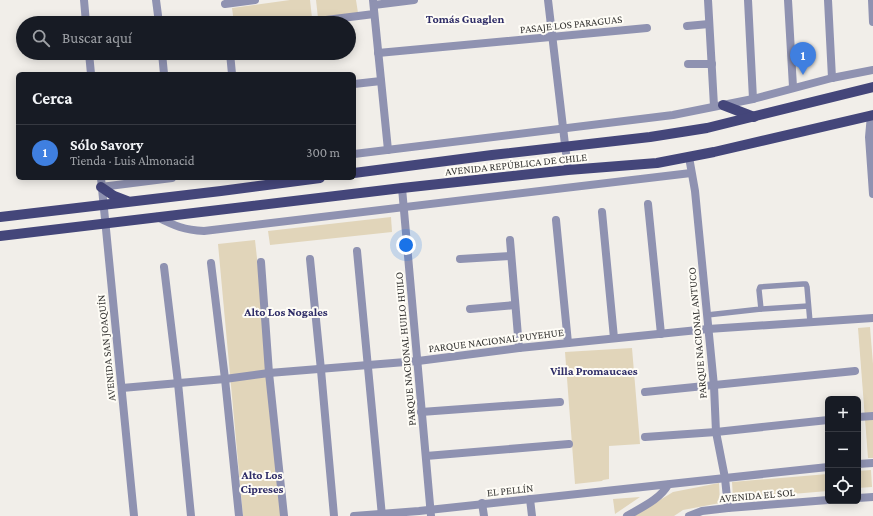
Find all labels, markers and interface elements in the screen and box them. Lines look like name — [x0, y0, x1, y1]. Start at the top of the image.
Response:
district label: Tomás Guaglen — [426, 12, 504, 26]
street label: PASAJE LOS PARAGUAS — [519, 13, 623, 36]
search box — [16, 16, 356, 60]
icon: search — [30, 27, 52, 49]
text: Buscar aquí — [62, 30, 132, 46]
pin: 1 — [790, 42, 816, 75]
text: Cerca — [32, 89, 72, 108]
text: Sólo Savory — [70, 137, 143, 153]
text: 1 — [43, 145, 47, 160]
text: 300 m — [306, 145, 340, 160]
street label: AVENIDA REPÚBLICA DE CHILE — [444, 151, 588, 177]
text: Tienda · Luis Almonacid — [70, 153, 195, 168]
your location — [396, 235, 416, 255]
street label: PARQUE NACIONAL ANTUCO — [685, 267, 709, 399]
street label: PARQUE NACIONAL HUILO HUILO — [392, 272, 418, 426]
street label: AVENIDA SAN JOAQUÍN — [94, 294, 119, 402]
district label: Alto Los Nogales — [243, 305, 328, 319]
street label: PARQUE NACIONAL PUYEHUE — [428, 326, 564, 354]
district label: Villa Promaucaes — [549, 364, 638, 378]
map controls — [825, 396, 861, 504]
button: + — [825, 396, 861, 432]
button: − — [825, 432, 861, 468]
district label: Alto Los Cipreses — [241, 468, 284, 496]
button: locate — [825, 468, 861, 504]
street label: EL PELLÍN — [486, 482, 534, 498]
street label: AVENIDA EL SOL — [719, 486, 796, 504]

